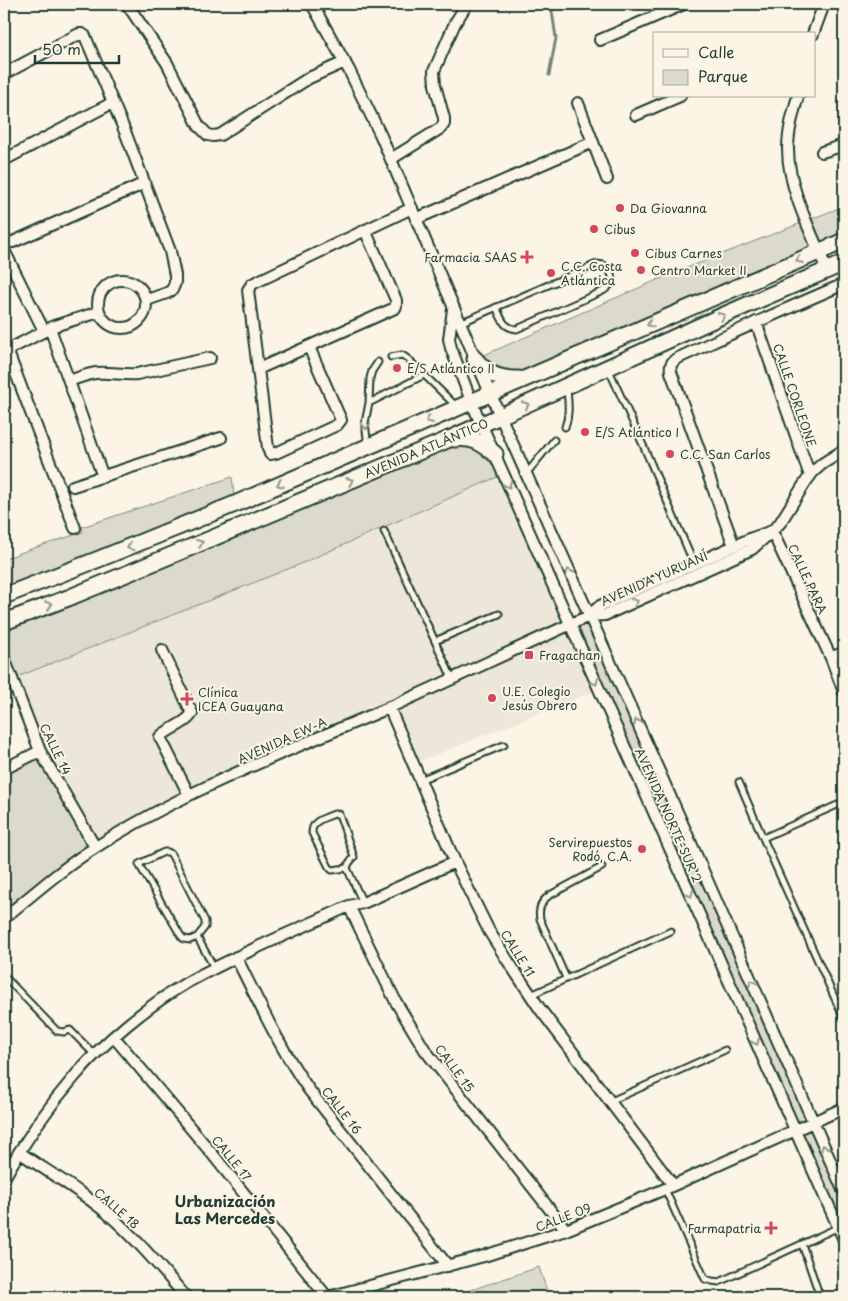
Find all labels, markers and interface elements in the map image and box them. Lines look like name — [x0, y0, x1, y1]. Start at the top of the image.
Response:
scale bar — [35, 32, 119, 64]
legend — [653, 32, 816, 98]
text: 50 m — [42, 37, 81, 60]
text: Calle — [698, 40, 735, 63]
text: Parque — [698, 64, 748, 87]
place label: Da Giovanna — [630, 199, 707, 217]
marker: Da Giovanna — [614, 202, 626, 214]
place label: Cibus — [604, 220, 636, 238]
marker: Cibus — [588, 223, 600, 235]
place label: Cibus Carnes — [645, 244, 722, 262]
marker: Cibus Carnes — [629, 247, 641, 259]
place label: Farmacia SAAS — [424, 248, 517, 266]
marker: Farmacia SAAS — [521, 251, 533, 263]
one-way arrow — [796, 254, 804, 264]
place label: C.C. Costa Atlántica — [561, 257, 623, 289]
place label: Centro Market II — [651, 261, 747, 279]
marker: Centro Market II — [635, 264, 647, 276]
marker: C.C. Costa Atlántica — [545, 267, 557, 279]
one-way arrow — [717, 312, 726, 323]
one-way arrow — [646, 318, 655, 328]
street label: CALLE CORLEONE — [769, 341, 821, 449]
place label: E/S Atlántico II — [407, 359, 495, 377]
marker: E/S Atlántico II — [391, 362, 403, 374]
one-way arrow — [521, 400, 530, 411]
one-way arrow — [425, 413, 434, 424]
street label: AVENIDA ATLÁNTICO — [361, 414, 491, 482]
one-way arrow — [361, 422, 371, 430]
place label: E/S Atlántico I — [595, 423, 679, 441]
marker: E/S Atlántico I — [579, 426, 591, 438]
place label: C.C. San Carlos — [680, 445, 771, 463]
marker: C.C. San Carlos — [664, 448, 676, 460]
one-way arrow — [345, 476, 353, 486]
one-way arrow — [276, 478, 285, 489]
one-way arrow — [502, 480, 513, 489]
one-way arrow — [195, 539, 204, 550]
one-way arrow — [126, 540, 135, 551]
street label: CALLE PARA — [784, 541, 832, 617]
street label: AVENIDA YURUANÍ — [598, 546, 711, 610]
one-way arrow — [565, 568, 576, 577]
one-way arrow — [630, 597, 639, 608]
one-way arrow — [44, 601, 53, 611]
place label: Fragachan — [539, 646, 600, 664]
marker: Fragachan — [523, 649, 535, 661]
one-way arrow — [589, 677, 600, 686]
place label: U.E. Colegio Jesús Obrero — [502, 682, 577, 714]
place label: Clínica ICEA Guayana — [198, 683, 284, 715]
marker: Clínica ICEA Guayana — [180, 692, 194, 706]
marker: U.E. Colegio Jesús Obrero — [486, 692, 498, 704]
street label: AVENIDA EW-A — [235, 712, 329, 768]
one-way arrow — [632, 718, 643, 727]
street label: CALLE 14 — [36, 720, 76, 778]
street label: AVENIDA NORTE-SUR 2 — [631, 745, 707, 885]
place label: Servirepuestos Rodó, C.A. — [549, 833, 632, 865]
marker: Servirepuestos Rodó, C.A. — [636, 843, 648, 855]
one-way arrow — [684, 889, 695, 898]
street label: CALLE 11 — [497, 926, 539, 980]
one-way arrow — [748, 979, 759, 988]
one-way arrow — [750, 1037, 761, 1046]
street label: CALLE 15 — [431, 1040, 479, 1096]
street label: CALLE 16 — [318, 1083, 366, 1137]
street label: CALLE 17 — [208, 1131, 256, 1185]
one-way arrow — [820, 1144, 831, 1153]
street label: CALLE 18 — [90, 1183, 144, 1233]
district label: Urbanización Las Mercedes — [175, 1189, 275, 1229]
street label: CALLE 09 — [533, 1198, 593, 1236]
place label: Farmapatria — [687, 1219, 761, 1237]
marker: Farmapatria — [765, 1222, 777, 1234]

